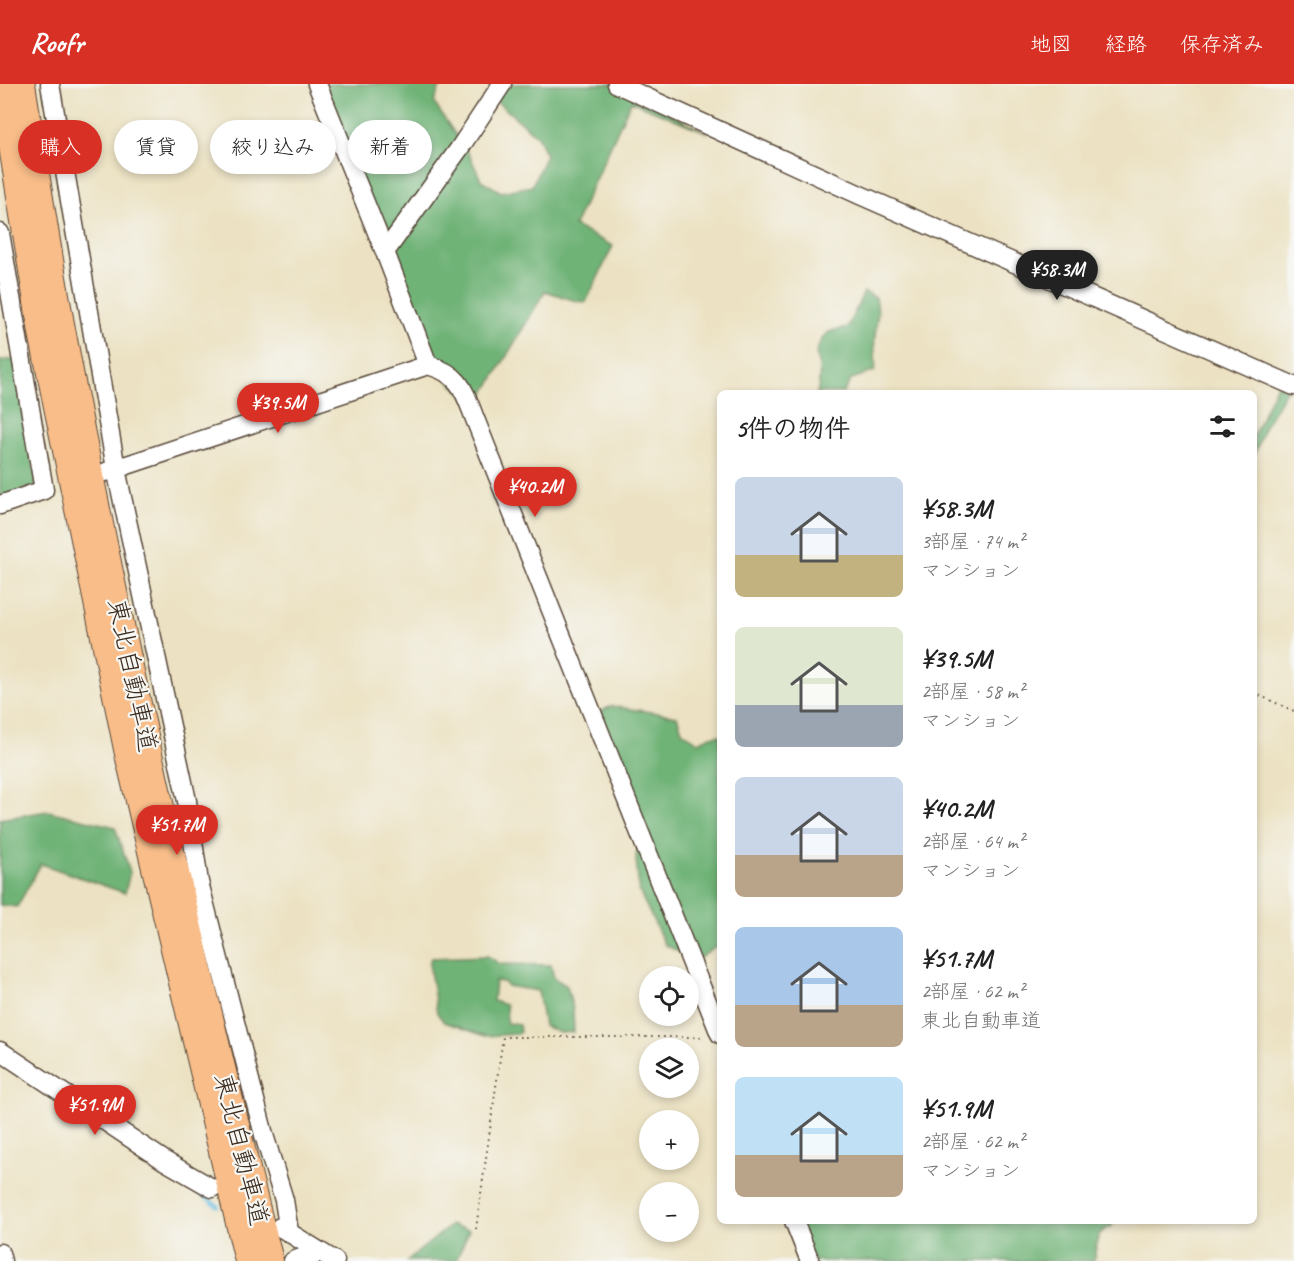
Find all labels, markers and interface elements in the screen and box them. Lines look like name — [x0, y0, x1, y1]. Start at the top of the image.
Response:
text: Roofr — [30, 25, 84, 60]
text: 地図 — [1030, 31, 1072, 57]
text: 経路 — [1105, 31, 1147, 57]
text: 保存済み — [1180, 31, 1264, 57]
chip: 購入 — [18, 120, 102, 174]
chip: 賃貸 — [114, 120, 198, 174]
chip: 絞り込み — [210, 120, 336, 174]
chip: 新着 — [348, 120, 432, 174]
pin: ¥58.3M — [1008, 250, 1106, 301]
text: ¥58.3M — [1030, 257, 1084, 282]
pin: ¥39.5M — [229, 383, 327, 434]
text: ¥39.5M — [251, 390, 305, 415]
icon: filters — [1206, 410, 1239, 443]
text: 5件の物件 — [735, 412, 850, 445]
pin: ¥40.2M — [486, 467, 584, 518]
text: ¥40.2M — [508, 474, 562, 499]
text: ¥58.3M — [921, 492, 992, 525]
icon: home — [783, 501, 855, 573]
text: 3部屋 · 74 m² — [921, 529, 1024, 554]
text: マンション — [921, 558, 1020, 583]
street label: 東北自動車道 — [100, 595, 165, 755]
text: ¥39.5M — [921, 642, 991, 675]
icon: home — [783, 651, 855, 723]
text: 2部屋 · 58 m² — [921, 679, 1024, 704]
text: マンション — [921, 708, 1020, 733]
text: ¥40.2M — [921, 792, 992, 825]
icon: home — [783, 801, 855, 873]
pin: ¥51.7M — [128, 805, 226, 856]
text: ¥51.7M — [150, 812, 204, 837]
text: 2部屋 · 64 m² — [921, 829, 1024, 854]
text: マンション — [921, 858, 1020, 883]
text: ¥51.7M — [921, 942, 991, 975]
icon: home — [783, 951, 855, 1023]
map controls — [639, 966, 699, 1242]
button: locate — [639, 966, 699, 1026]
text: 2部屋 · 62 m² — [921, 979, 1024, 1004]
text: 東北自動車道 — [921, 1008, 1041, 1033]
button: layers — [639, 1038, 699, 1098]
street label: 東北自動車道 — [207, 1069, 276, 1229]
pin: ¥51.9M — [46, 1085, 144, 1136]
text: ¥51.9M — [68, 1092, 122, 1117]
text: ¥51.9M — [921, 1092, 991, 1125]
icon: home — [783, 1101, 855, 1173]
button: + — [639, 1110, 699, 1170]
text: 2部屋 · 62 m² — [921, 1129, 1024, 1154]
text: マンション — [921, 1158, 1020, 1183]
button: − — [639, 1182, 699, 1242]

